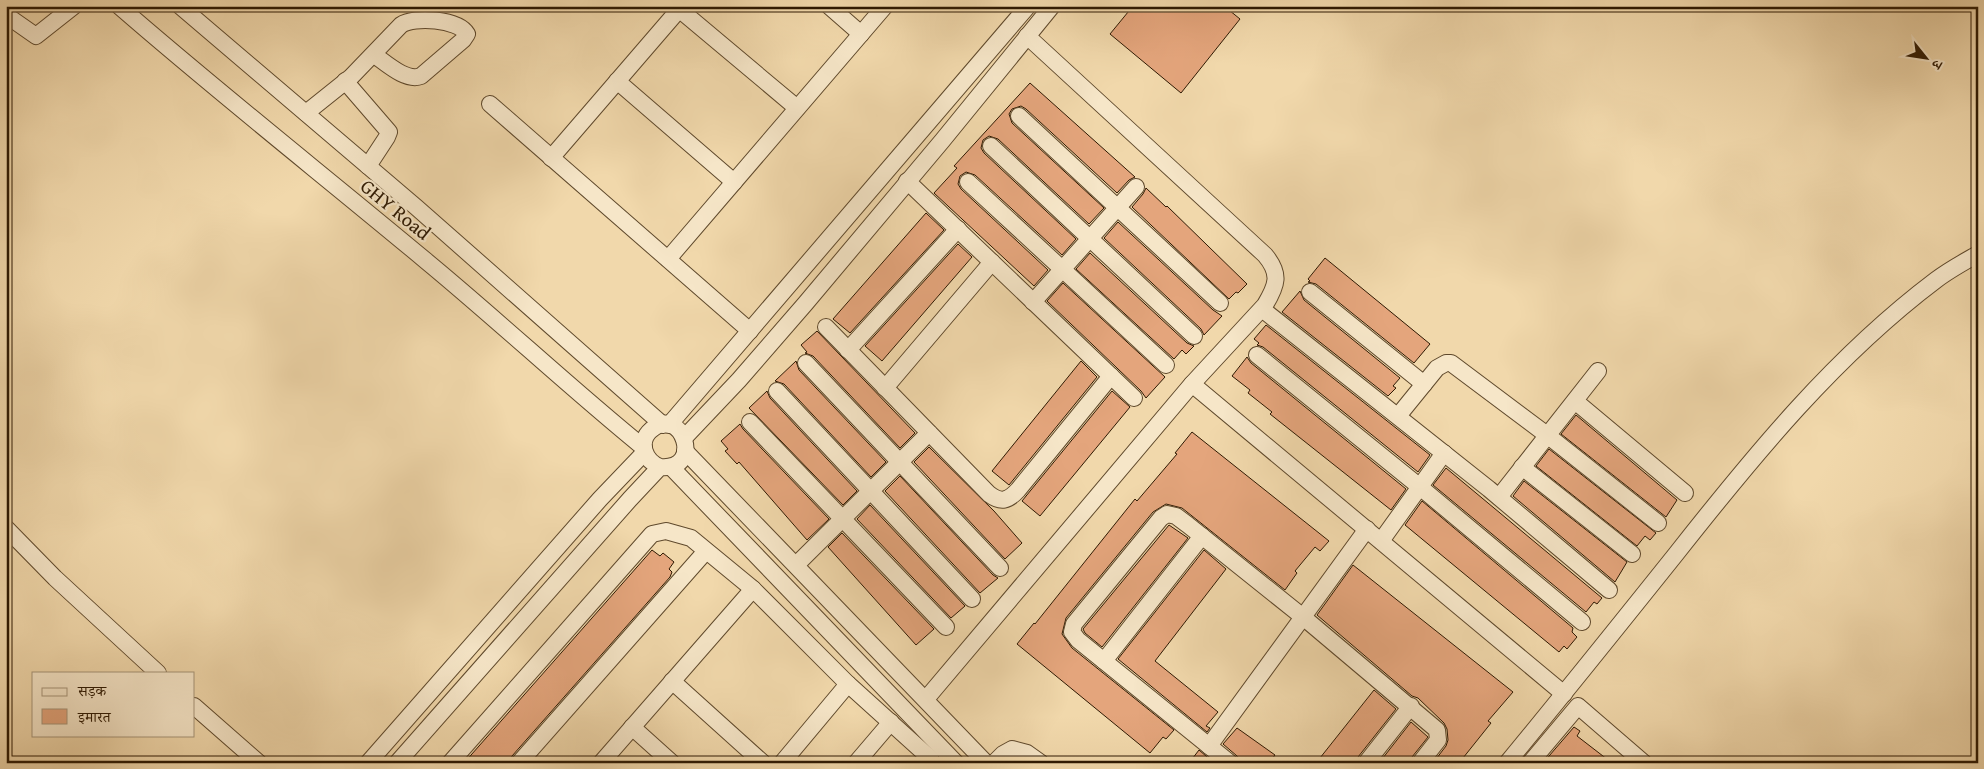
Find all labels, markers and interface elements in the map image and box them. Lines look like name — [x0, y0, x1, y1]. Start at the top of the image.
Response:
north arrow — [1902, 32, 1952, 82]
text: उ — [1926, 56, 1948, 73]
street label: GHY Road — [354, 172, 438, 247]
legend — [32, 672, 195, 736]
text: सड़क — [77, 680, 107, 701]
text: इमारत — [77, 706, 112, 727]

